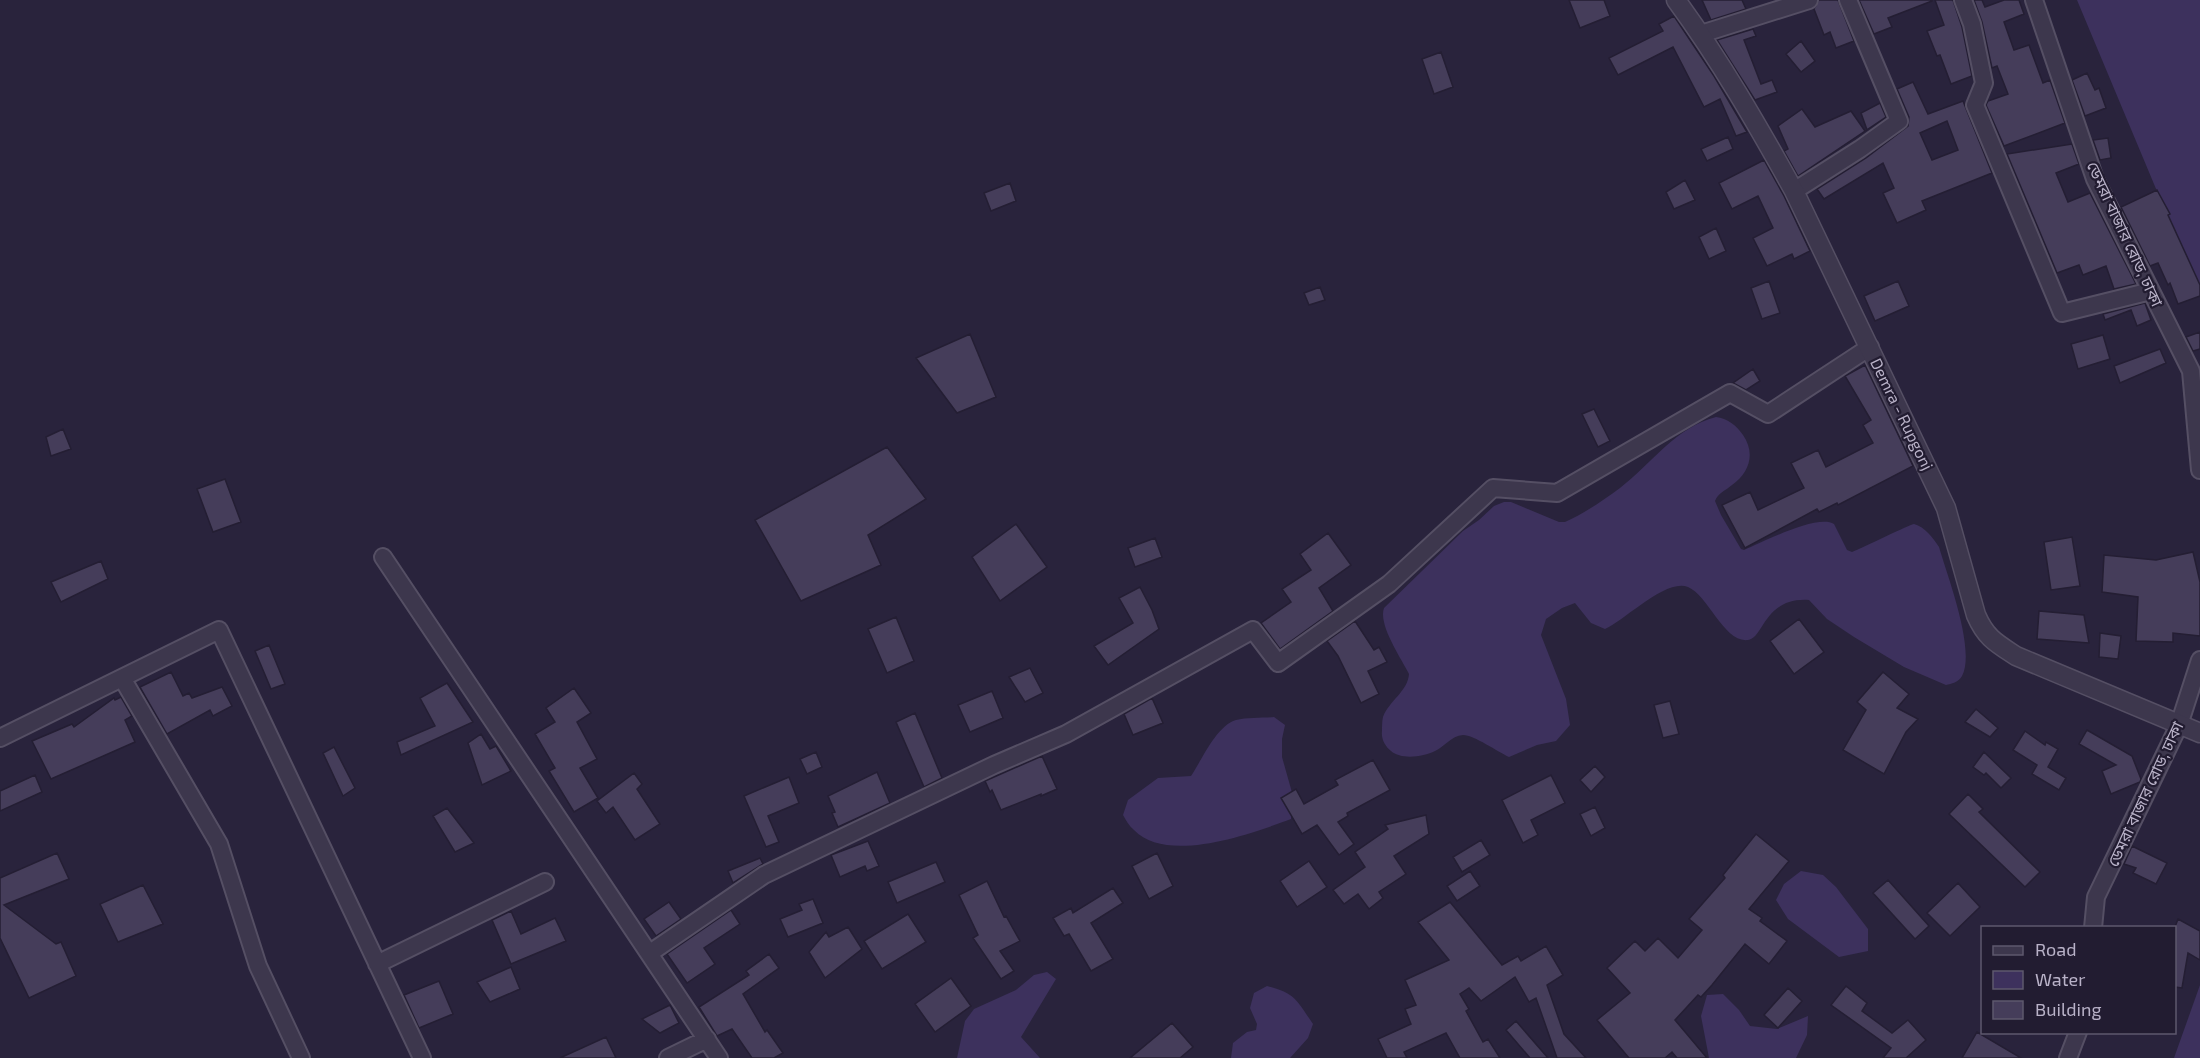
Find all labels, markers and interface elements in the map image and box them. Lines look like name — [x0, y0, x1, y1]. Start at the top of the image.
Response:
street label: ডেমরা বাজার রোড, ঢাকা — [2084, 158, 2168, 310]
street label: Demra - Rupgonj — [1866, 355, 1938, 473]
street label: ডেমরা বাজার রোড, ঢাকা — [2103, 718, 2187, 869]
legend — [1981, 926, 2176, 1034]
text: Road — [2035, 938, 2076, 960]
text: Water — [2035, 968, 2085, 990]
text: Building — [2035, 998, 2102, 1020]

